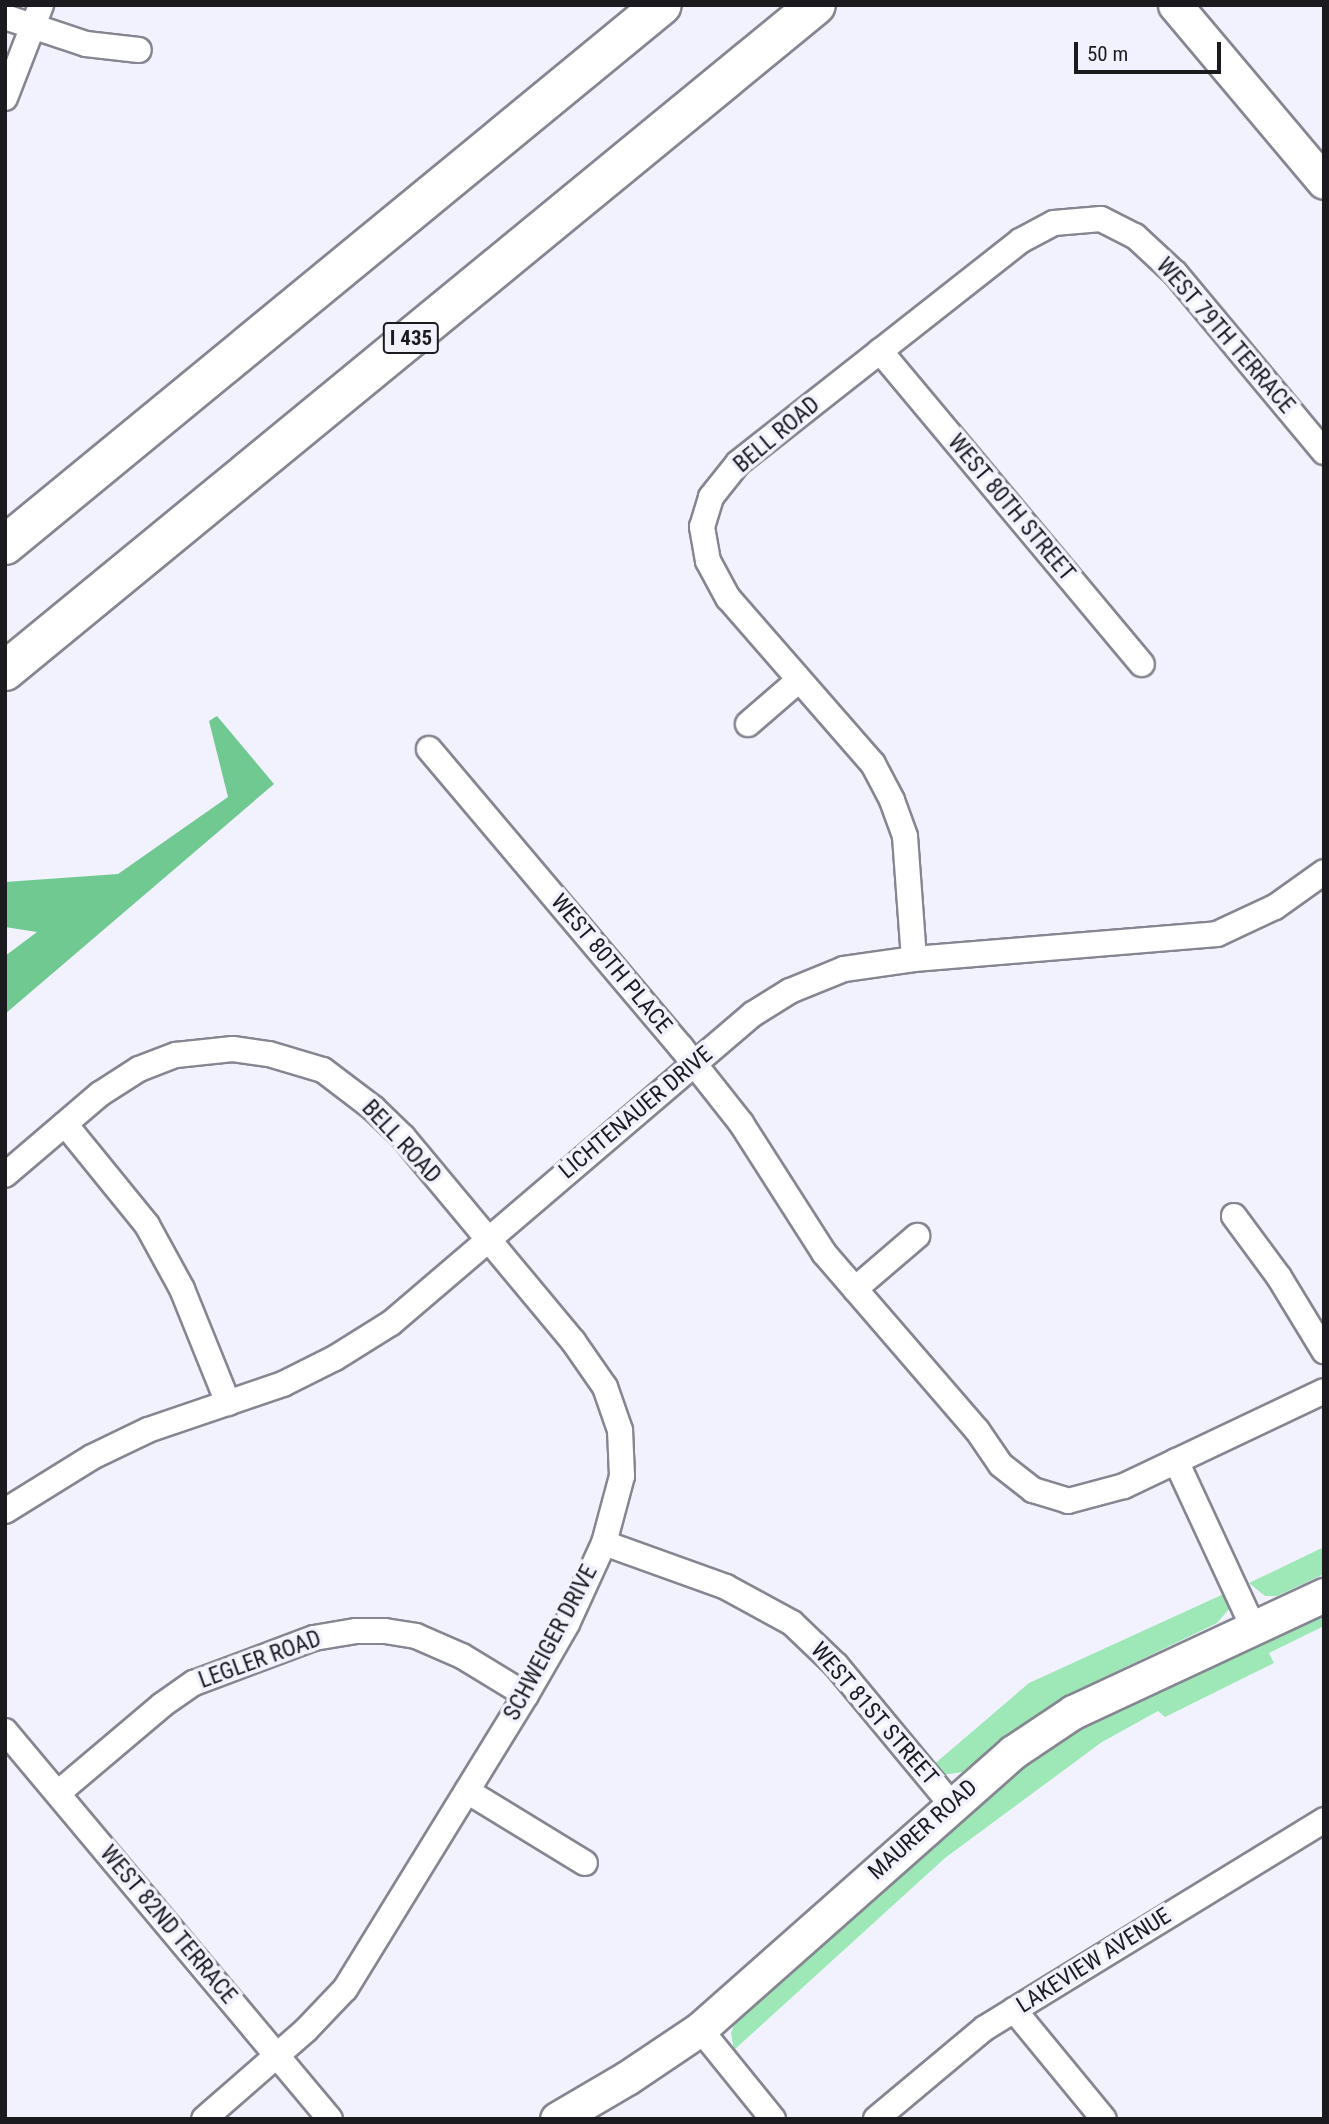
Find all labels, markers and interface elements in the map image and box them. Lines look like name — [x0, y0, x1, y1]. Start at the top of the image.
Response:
scale bar — [1077, 28, 1224, 72]
text: 50 m — [1087, 42, 1128, 66]
street label: WEST 79TH TERRACE — [1150, 252, 1300, 420]
road number: I 435 — [381, 320, 441, 356]
street label: BELL ROAD — [729, 391, 825, 479]
street label: WEST 80TH STREET — [941, 429, 1081, 587]
street label: WEST 80TH PLACE — [545, 889, 677, 1039]
street label: LICHTENAUER DRIVE — [554, 1041, 718, 1185]
street label: BELL ROAD — [356, 1095, 446, 1189]
street label: SCHWEIGER DRIVE — [498, 1561, 604, 1725]
street label: LEGLER ROAD — [195, 1625, 325, 1695]
street label: WEST 81ST STREET — [804, 1637, 944, 1791]
street label: MAURER ROAD — [863, 1774, 983, 1886]
street label: WEST 82ND TERRACE — [93, 1840, 243, 2010]
street label: LAKEVIEW AVENUE — [1012, 1903, 1176, 2019]

